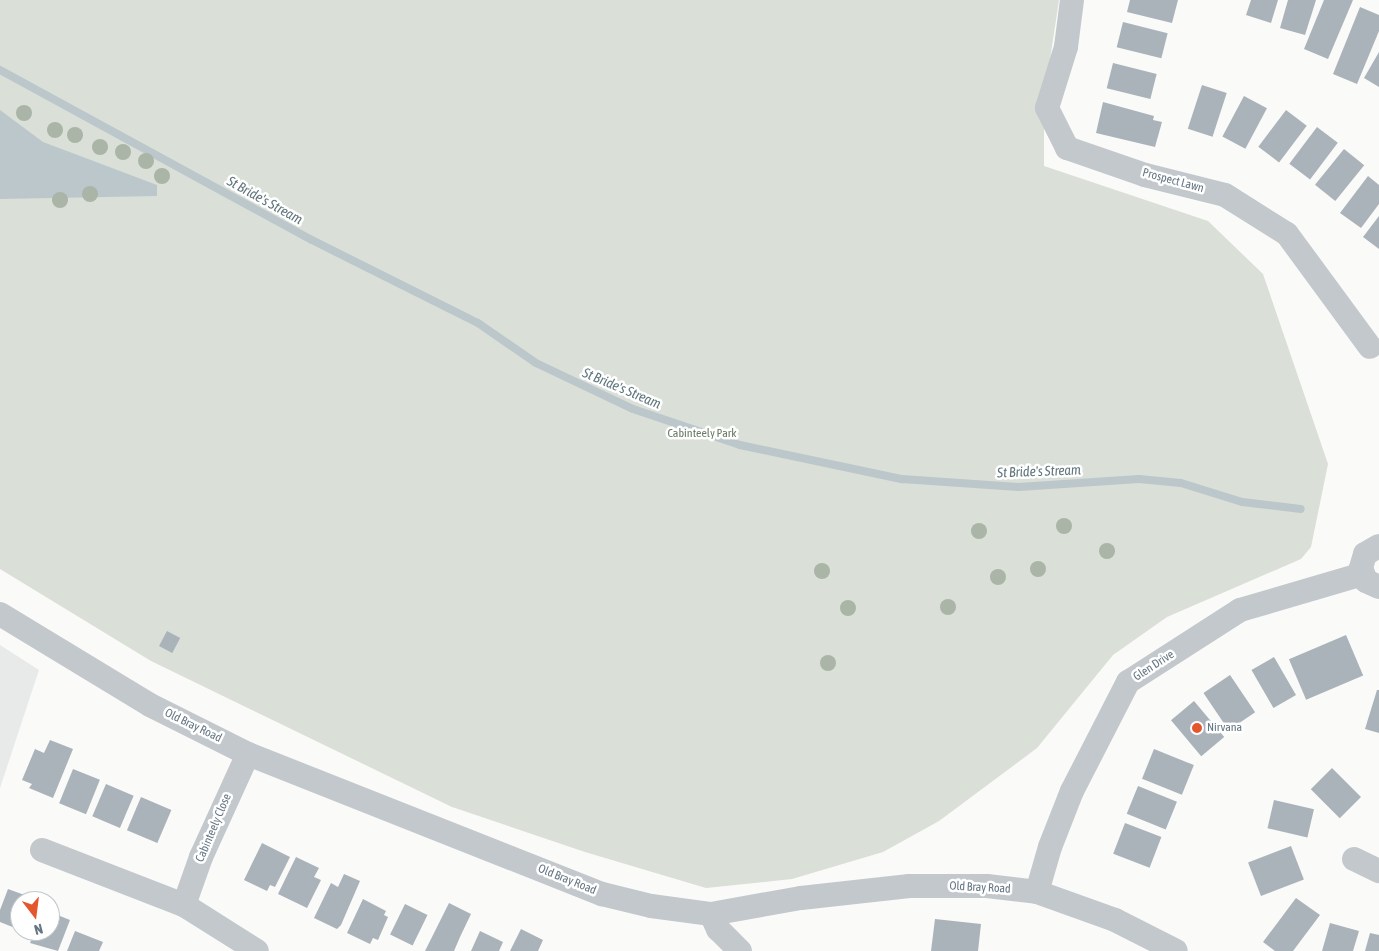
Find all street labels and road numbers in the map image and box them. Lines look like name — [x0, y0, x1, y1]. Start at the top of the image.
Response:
street label: Prospect Lawn — [1141, 166, 1205, 196]
street label: Glen Drive — [1131, 648, 1177, 684]
street label: Old Bray Road — [162, 706, 224, 746]
street label: Cabinteely Close — [193, 792, 235, 864]
street label: Old Bray Road — [536, 862, 598, 898]
street label: Old Bray Road — [949, 879, 1011, 897]

